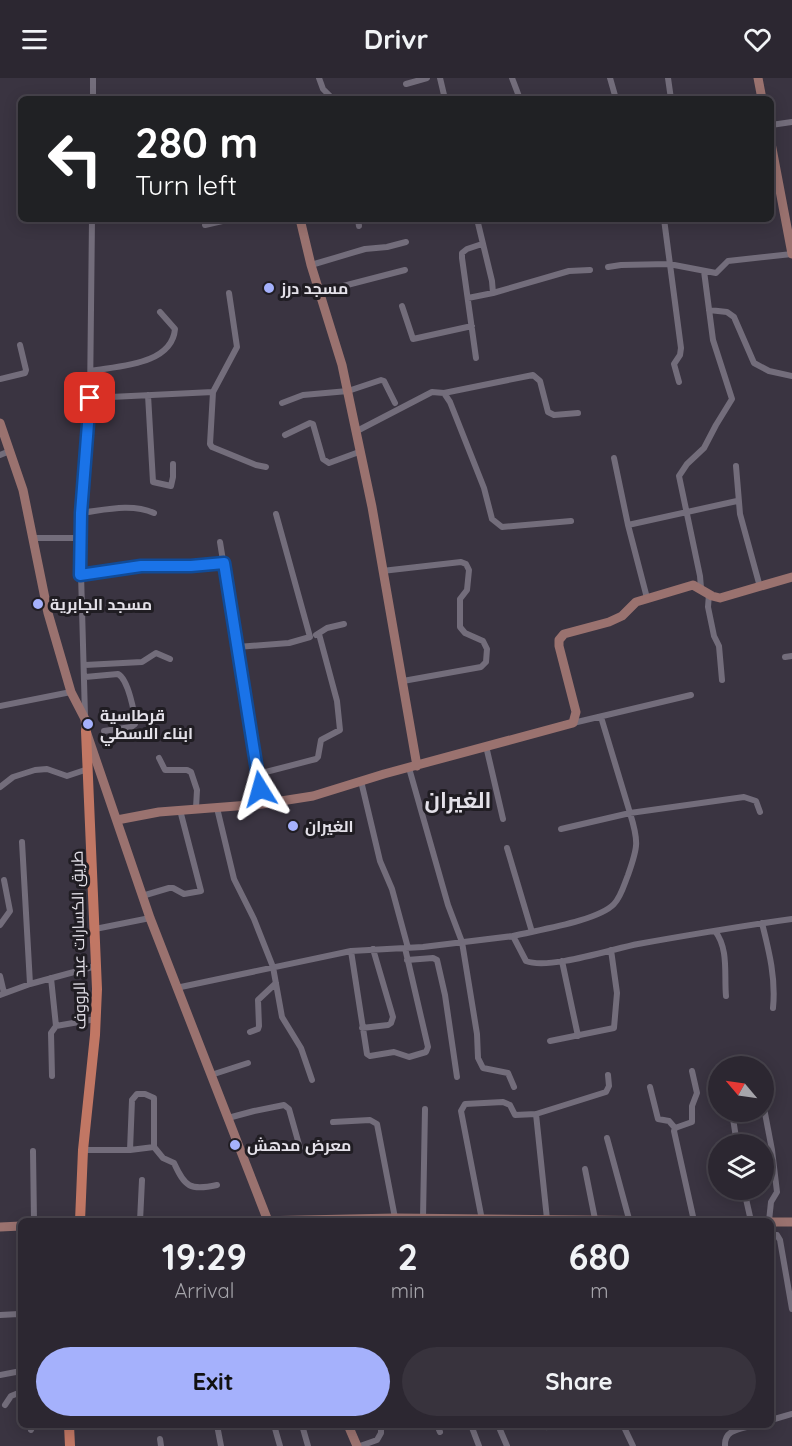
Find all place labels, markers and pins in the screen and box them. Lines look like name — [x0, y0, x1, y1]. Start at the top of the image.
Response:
place label: مسجد درز — [280, 278, 348, 298]
marker: مسجد درز — [262, 281, 276, 295]
pin — [64, 372, 115, 423]
place label: مسجد الجابرية — [50, 594, 152, 614]
marker: مسجد الجابرية — [31, 597, 45, 611]
place label: قرطاسية ابناء الاسطي — [100, 705, 193, 746]
marker: قرطاسية ابناء الاسطي — [81, 717, 95, 731]
place label: الغيران — [305, 816, 354, 836]
marker: الغيران — [286, 819, 300, 833]
place label: معرض مدهش — [247, 1135, 351, 1155]
marker: معرض مدهش — [228, 1138, 242, 1152]

